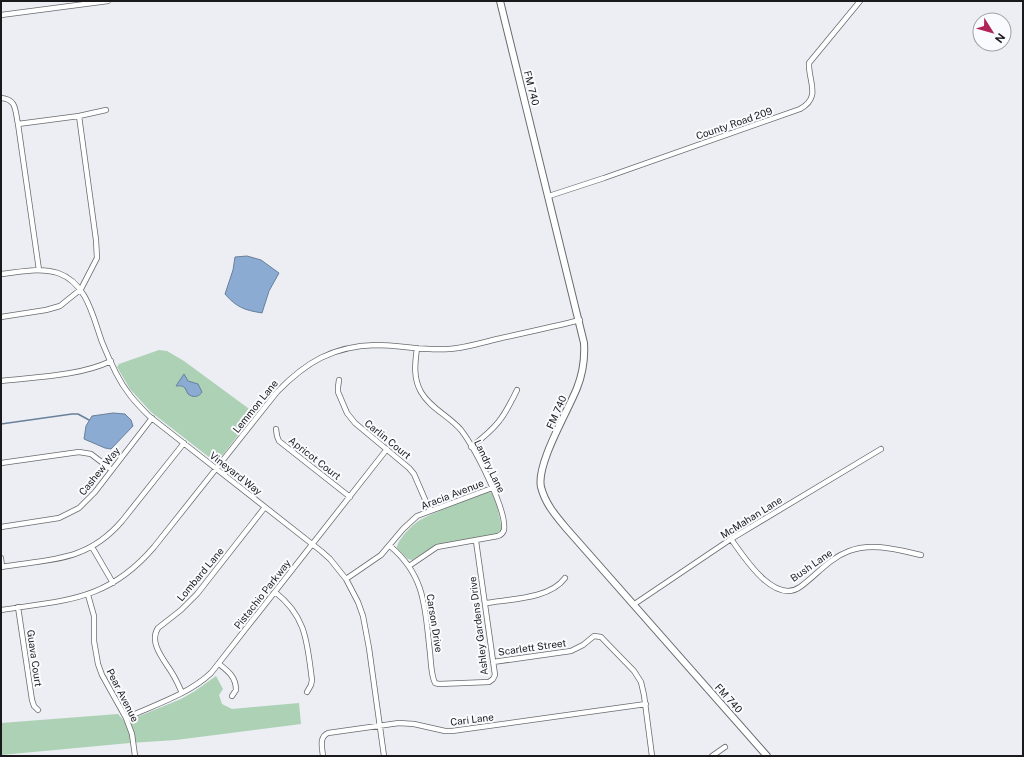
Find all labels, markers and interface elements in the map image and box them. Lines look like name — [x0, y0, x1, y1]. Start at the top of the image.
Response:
north arrow — [972, 12, 1012, 52]
text: N — [993, 31, 1007, 45]
street label: FM 740 — [522, 69, 542, 107]
street label: County Road 209 — [694, 104, 774, 142]
street label: Lemmon Lane — [230, 377, 280, 435]
street label: FM 740 — [543, 393, 569, 431]
street label: Carlin Court — [362, 417, 414, 461]
street label: Apricot Court — [287, 434, 343, 482]
street label: Landry Lane — [472, 438, 508, 495]
street label: Cashew Way — [76, 444, 122, 498]
street label: Vineyard Way — [207, 449, 265, 498]
street label: Aracia Avenue — [419, 476, 486, 512]
street label: McMahan Lane — [718, 493, 784, 541]
street label: Lombard Lane — [174, 545, 226, 603]
street label: Bush Lane — [788, 546, 835, 584]
street label: Pistachio Parkway — [231, 556, 293, 631]
street label: Ashley Gardens Drive — [466, 576, 490, 676]
street label: Carson Drive — [424, 593, 446, 653]
street label: Guava Court — [25, 629, 45, 687]
street label: Scarlett Street — [497, 636, 567, 658]
street label: Pear Avenue — [104, 666, 142, 724]
street label: FM 740 — [713, 681, 745, 715]
street label: Cari Lane — [450, 710, 495, 728]

